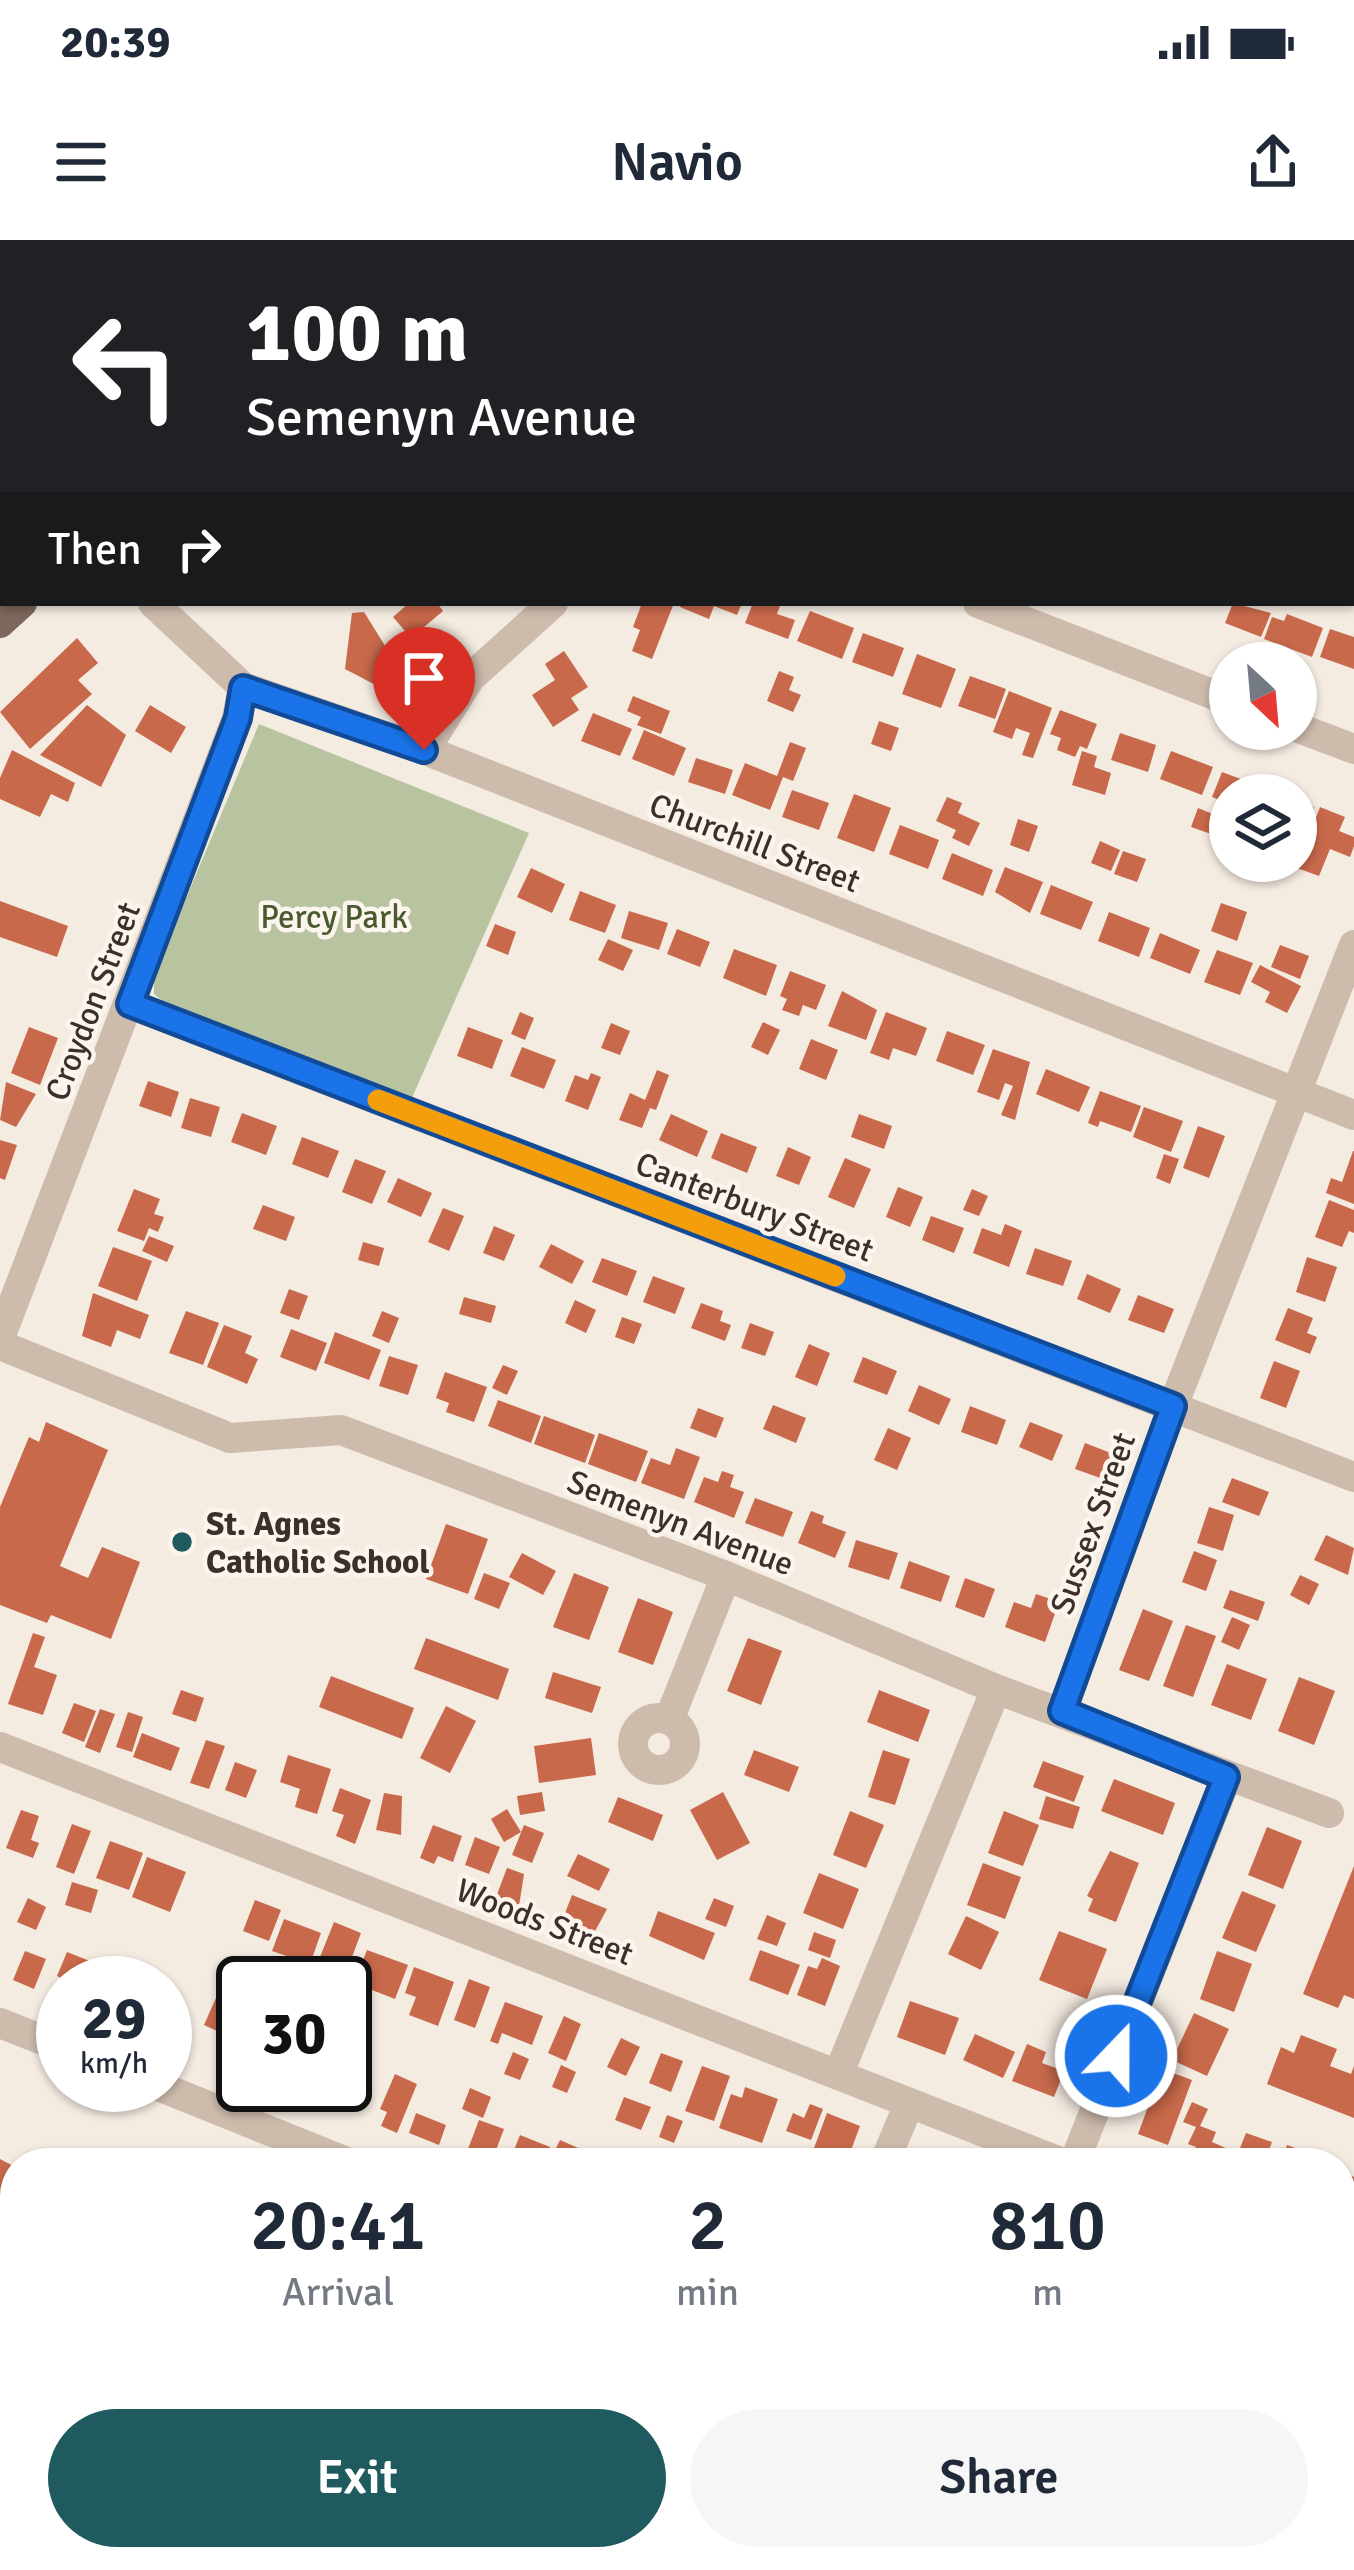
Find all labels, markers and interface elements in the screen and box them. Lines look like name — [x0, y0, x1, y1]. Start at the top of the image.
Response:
text: 20:39 — [60, 15, 170, 70]
icon: menu — [48, 129, 114, 195]
text: Navio — [611, 129, 743, 196]
icon: share — [1240, 129, 1306, 195]
text: 100 m — [246, 281, 468, 385]
icon: left — [48, 288, 204, 444]
text: Semenyn Avenue — [246, 384, 637, 451]
icon: right — [166, 516, 232, 582]
text: Then — [48, 522, 142, 577]
pin — [373, 627, 475, 750]
north arrow — [1209, 642, 1317, 750]
map controls — [1209, 642, 1317, 882]
icon: arrive — [391, 645, 457, 711]
button: layers — [1209, 774, 1317, 882]
street label: Churchill Street — [643, 784, 866, 902]
street label: Croydon Street — [37, 897, 150, 1107]
park label: Percy Park — [260, 897, 408, 938]
street label: Canterbury Street — [630, 1143, 879, 1272]
street label: Sussex Street — [1042, 1427, 1145, 1620]
street label: Semenyn Avenue — [562, 1461, 799, 1585]
place label: St. Agnes Catholic School — [206, 1504, 430, 1583]
marker: St. Agnes Catholic School — [169, 1529, 195, 1555]
street label: Woods Street — [450, 1870, 639, 1975]
speed limit sign: 30 — [216, 1956, 372, 2112]
text: 29 — [82, 1982, 146, 2056]
position arrow — [1053, 1993, 1179, 2119]
text: km/h — [80, 2045, 148, 2082]
text: 20:41 — [250, 2181, 426, 2270]
text: 2 — [688, 2181, 727, 2270]
text: 810 — [989, 2181, 1106, 2270]
text: Arrival — [282, 2268, 394, 2316]
text: min — [676, 2268, 739, 2316]
text: m — [1032, 2268, 1063, 2316]
button: Exit — [48, 2409, 666, 2547]
button: Share — [690, 2409, 1308, 2547]

